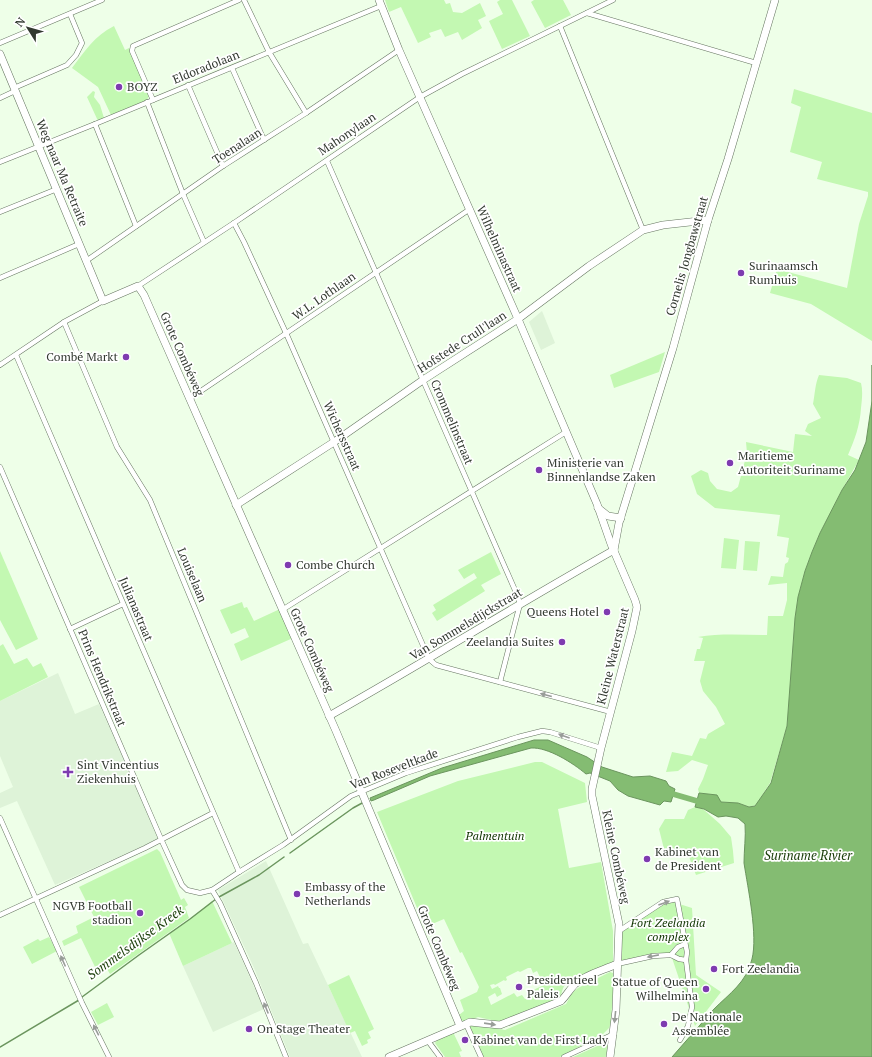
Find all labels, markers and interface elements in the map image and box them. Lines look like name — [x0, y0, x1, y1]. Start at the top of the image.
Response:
north arrow — [8, 8, 48, 48]
text: N — [12, 14, 29, 30]
street label: Eldoradolaan — [170, 46, 241, 87]
place label: BOYZ — [127, 79, 158, 94]
marker: BOYZ — [114, 82, 124, 92]
street label: Mahonylaan — [315, 109, 378, 158]
street label: Weg naar Ma Retraite — [33, 117, 92, 228]
street label: Toenalaan — [209, 124, 264, 167]
street label: Cornelis Jongbawstraat — [662, 194, 711, 317]
street label: Wilhelminastraat — [474, 203, 525, 295]
place label: Surinaamsch Rumhuis — [749, 258, 818, 287]
street label: W.L. Lothlaan — [289, 268, 358, 323]
marker: Surinaamsch Rumhuis — [736, 268, 746, 278]
street label: Hofstede Crull'laan — [415, 307, 509, 376]
street label: Grote Combéweg — [157, 309, 208, 399]
place label: Combé Markt — [46, 349, 119, 364]
marker: Combé Markt — [121, 352, 131, 362]
street label: Crommelinstraat — [428, 377, 477, 467]
street label: Wichersstraat — [321, 399, 365, 473]
place label: Maritieme Autoriteit Suriname — [738, 448, 845, 477]
place label: Ministerie van Binnenlandse Zaken — [547, 455, 656, 484]
marker: Maritieme Autoriteit Suriname — [725, 458, 735, 468]
marker: Ministerie van Binnenlandse Zaken — [534, 465, 544, 475]
street label: Louiselaan — [174, 545, 211, 604]
place label: Combe Church — [296, 557, 375, 572]
marker: Combe Church — [283, 560, 293, 570]
street label: Julianastraat — [116, 574, 157, 644]
street label: Van Sommelsdijckstraat — [407, 584, 525, 663]
place label: Queens Hotel — [527, 604, 599, 619]
street label: Grote Combéweg — [287, 605, 338, 695]
street label: Kleine Waterstraat — [593, 605, 632, 706]
marker: Queens Hotel — [602, 607, 612, 617]
street label: Prins Hendrikstraat — [75, 627, 130, 729]
place label: Zeelandia Suites — [466, 634, 554, 649]
marker: Zeelandia Suites — [557, 637, 567, 647]
one-way arrow — [540, 692, 552, 698]
one-way arrow — [557, 733, 569, 739]
street label: Van Roseveltkade — [348, 745, 440, 792]
place label: Sint Vincentius Ziekenhuis — [77, 757, 159, 786]
marker: Sint Vincentius Ziekenhuis — [62, 766, 74, 778]
street label: Kleine Combéweg — [599, 809, 634, 906]
park label: Palmentuin — [465, 828, 524, 843]
place label: Kabinet van de President — [655, 844, 722, 873]
water label: Suriname Rivier — [764, 846, 853, 864]
marker: Kabinet van de President — [642, 854, 652, 864]
place label: Embassy of the Netherlands — [305, 879, 386, 908]
marker: Embassy of the Netherlands — [292, 889, 302, 899]
place label: NGVB Football stadion — [53, 898, 132, 927]
water label: Sommelsdijkse Kreek — [83, 900, 187, 983]
one-way arrow — [658, 900, 670, 907]
street label: Grote Combéweg — [415, 903, 464, 993]
marker: NGVB Football stadion — [135, 908, 145, 918]
park label: Fort Zeelandia complex — [630, 915, 705, 944]
one-way arrow — [647, 954, 659, 960]
one-way arrow — [60, 956, 66, 967]
place label: Fort Zeelandia — [722, 961, 799, 976]
marker: Fort Zeelandia — [709, 964, 719, 974]
place label: Presidentieel Paleis — [527, 972, 598, 1001]
place label: Statue of Queen Wilhelmina — [612, 974, 698, 1003]
marker: Presidentieel Paleis — [514, 982, 524, 992]
marker: Statue of Queen Wilhelmina — [701, 984, 711, 994]
one-way arrow — [262, 1001, 268, 1013]
place label: De Nationale Assemblée — [672, 1009, 742, 1038]
one-way arrow — [612, 1011, 619, 1023]
marker: De Nationale Assemblée — [659, 1019, 669, 1029]
place label: On Stage Theater — [257, 1021, 350, 1036]
one-way arrow — [484, 1021, 497, 1027]
one-way arrow — [92, 1024, 99, 1036]
marker: On Stage Theater — [244, 1024, 254, 1034]
place label: Kabinet van de First Lady — [473, 1032, 609, 1047]
marker: Kabinet van de First Lady — [460, 1035, 470, 1045]

